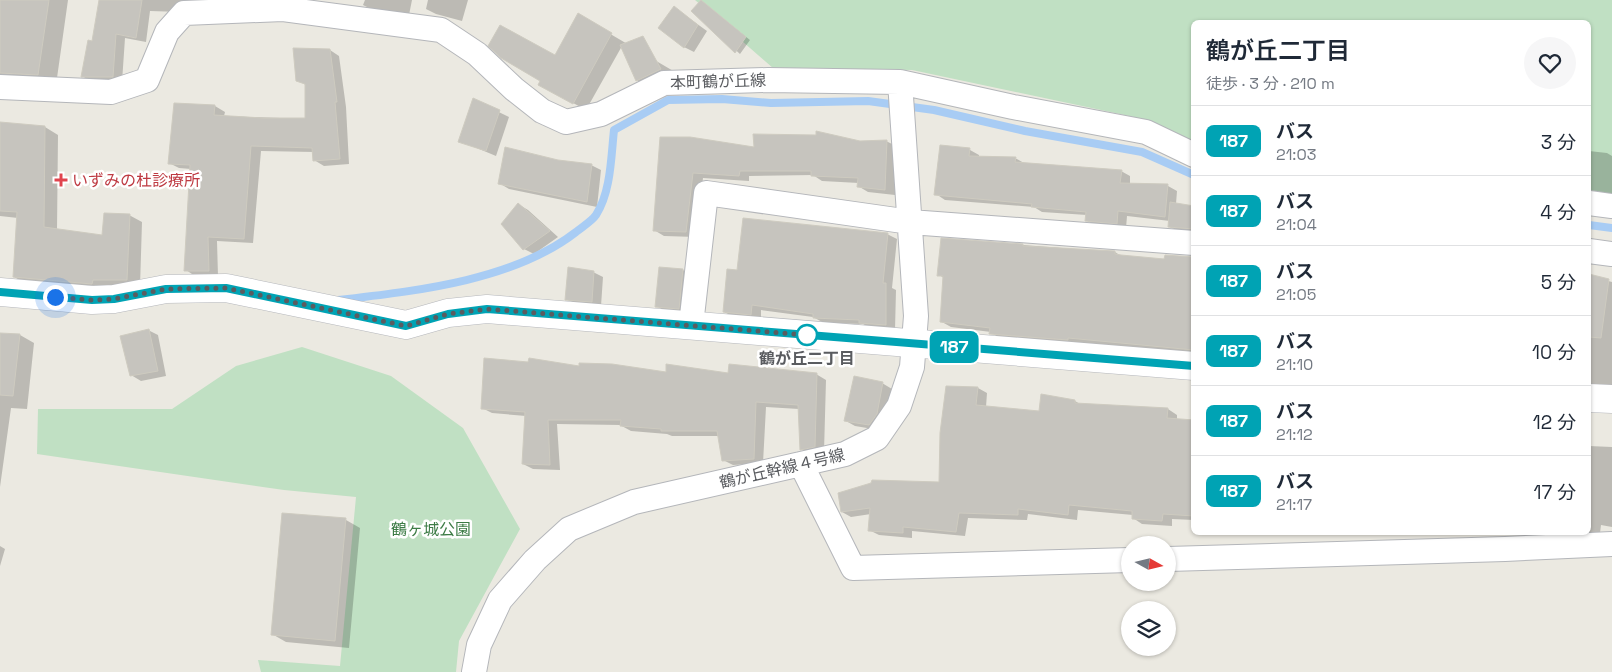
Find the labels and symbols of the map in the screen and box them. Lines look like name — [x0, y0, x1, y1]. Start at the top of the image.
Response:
street label: 本町鶴が丘線 — [670, 69, 766, 94]
place label: いずみの杜診療所 — [72, 170, 200, 191]
marker: いずみの杜診療所 — [54, 173, 68, 187]
your location — [43, 285, 68, 310]
marker: 鶴が丘二丁目 — [796, 324, 818, 346]
line badge: 187 — [925, 331, 983, 363]
place label: 鶴が丘二丁目 — [759, 348, 855, 369]
street label: 鶴が丘幹線４号線 — [717, 444, 847, 493]
park label: 鶴ヶ城公園 — [391, 519, 471, 540]
north arrow — [1121, 536, 1176, 591]

